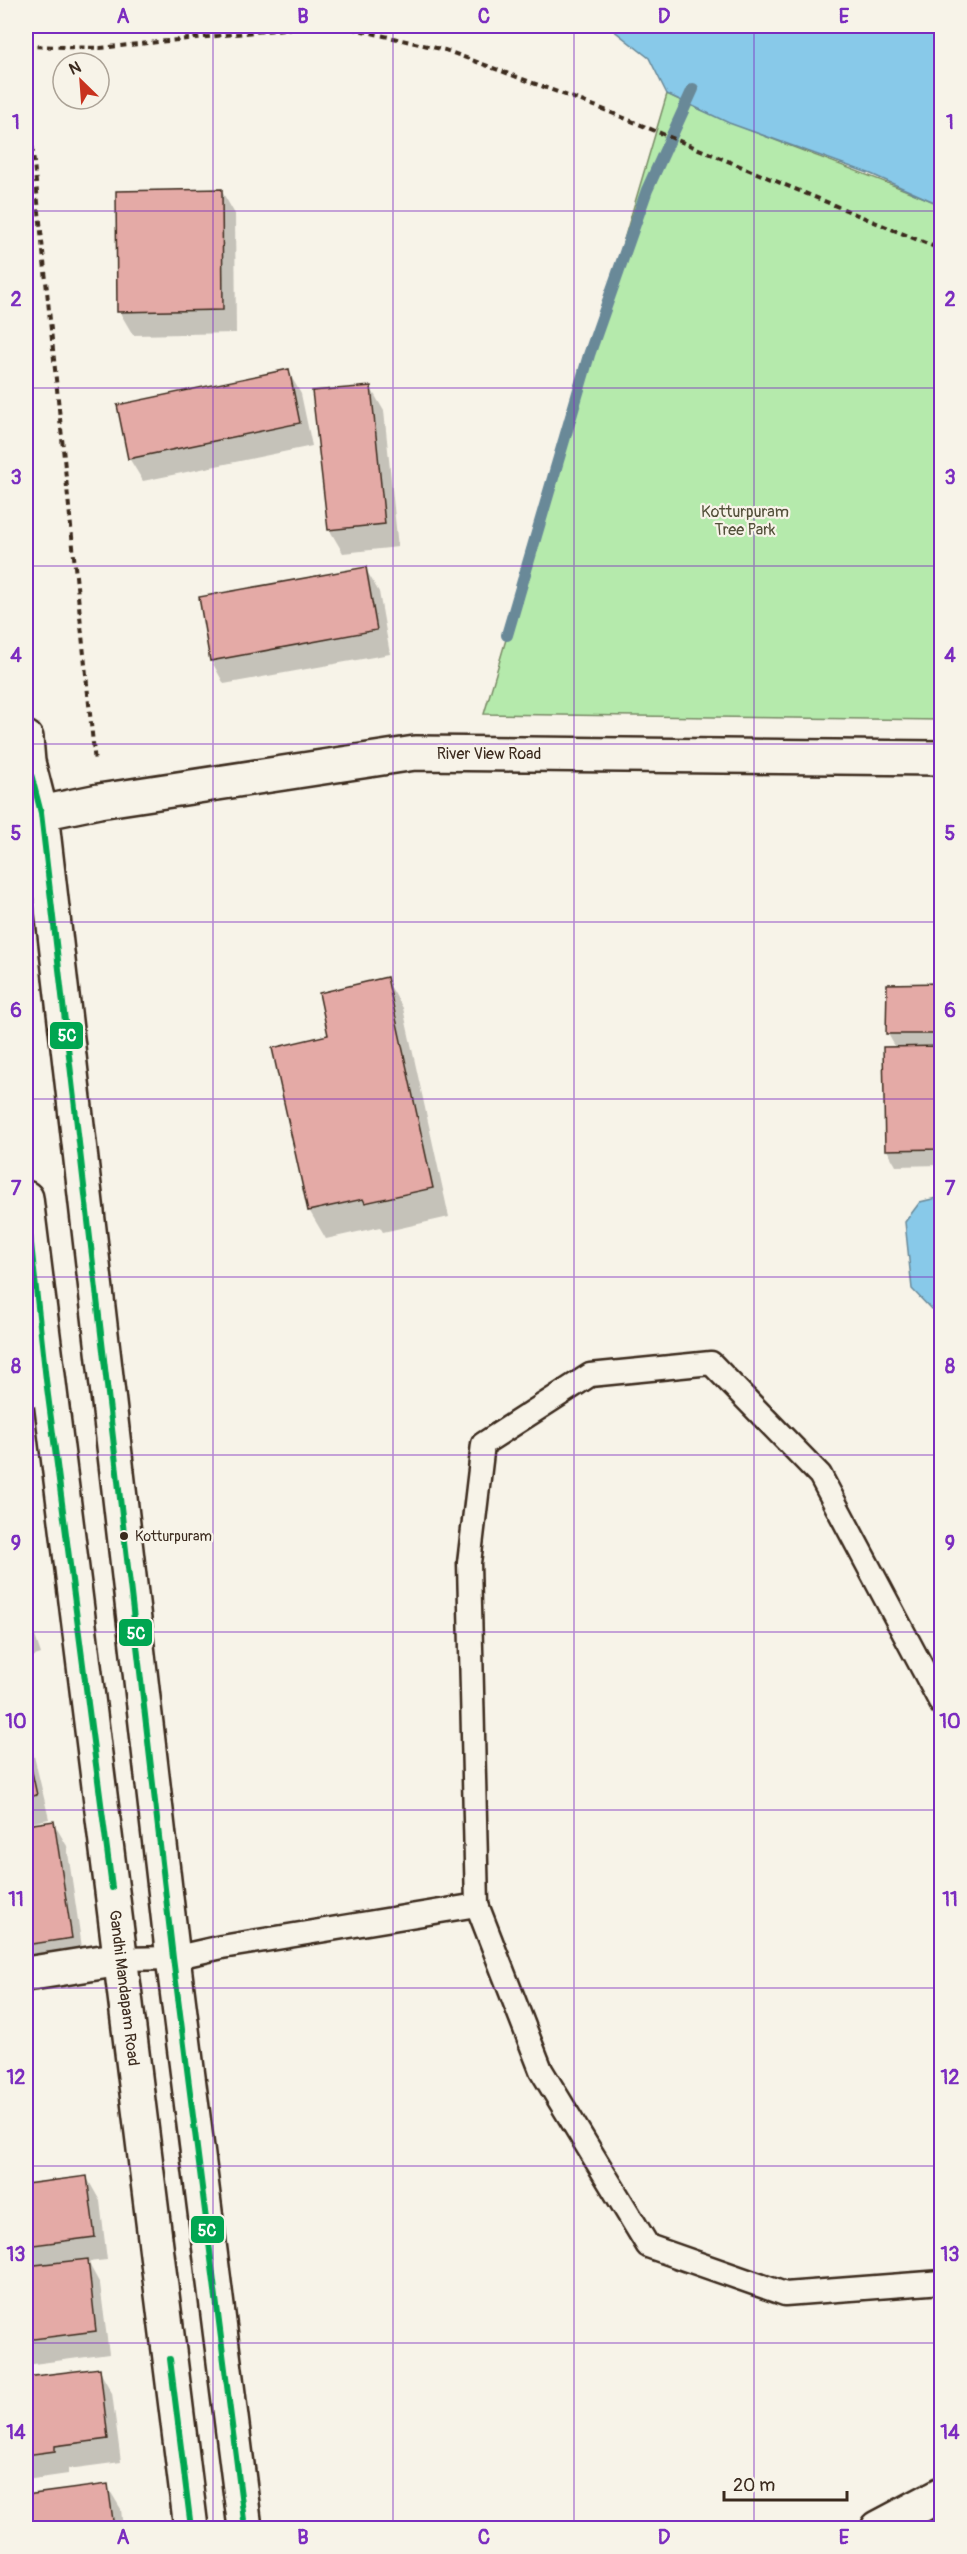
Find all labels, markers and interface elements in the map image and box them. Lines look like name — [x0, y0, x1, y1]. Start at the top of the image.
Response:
text: A — [117, 4, 130, 29]
text: B — [297, 4, 309, 29]
text: C — [478, 4, 490, 29]
text: D — [658, 4, 671, 29]
text: E — [839, 4, 850, 29]
north arrow — [51, 51, 111, 111]
text: N — [66, 57, 84, 80]
text: 1 — [12, 110, 20, 135]
text: 1 — [946, 110, 954, 135]
text: 2 — [10, 287, 22, 312]
text: 2 — [944, 287, 956, 312]
text: 3 — [10, 465, 22, 490]
text: 3 — [944, 465, 956, 490]
park label: Kotturpuram Tree Park — [701, 502, 789, 540]
text: 4 — [10, 643, 22, 668]
text: 4 — [944, 643, 956, 668]
street label: River View Road — [437, 744, 541, 764]
text: 5 — [11, 821, 22, 846]
text: 5 — [945, 821, 956, 846]
text: 6 — [10, 998, 22, 1023]
text: 6 — [944, 998, 956, 1023]
line badge: 5C — [49, 1021, 84, 1050]
text: 5C — [58, 1026, 76, 1046]
text: 7 — [11, 1176, 22, 1201]
text: 7 — [945, 1176, 956, 1201]
text: 8 — [11, 1354, 21, 1379]
text: 8 — [945, 1354, 955, 1379]
place label: Kotturpuram — [135, 1528, 212, 1545]
marker: Kotturpuram — [118, 1530, 130, 1542]
text: 9 — [11, 1531, 21, 1556]
text: 9 — [945, 1531, 955, 1556]
line badge: 5C — [118, 1618, 153, 1647]
text: 5C — [127, 1624, 145, 1644]
text: 10 — [5, 1709, 27, 1734]
text: 10 — [939, 1709, 961, 1734]
text: 11 — [8, 1887, 24, 1912]
text: 11 — [942, 1887, 958, 1912]
street label: Gandhi Mandapam Road — [105, 1909, 143, 2067]
text: 12 — [7, 2065, 26, 2090]
text: 12 — [941, 2065, 960, 2090]
line badge: 5C — [190, 2215, 225, 2244]
text: 5C — [198, 2221, 216, 2241]
text: 13 — [7, 2242, 25, 2267]
text: 13 — [941, 2242, 959, 2267]
text: 14 — [6, 2420, 26, 2445]
text: 14 — [940, 2420, 960, 2445]
scale bar — [724, 2464, 847, 2502]
text: 20 m — [733, 2474, 775, 2497]
text: A — [117, 2525, 130, 2550]
text: B — [297, 2525, 309, 2550]
text: C — [478, 2525, 490, 2550]
text: D — [658, 2525, 671, 2550]
text: E — [839, 2525, 850, 2550]

